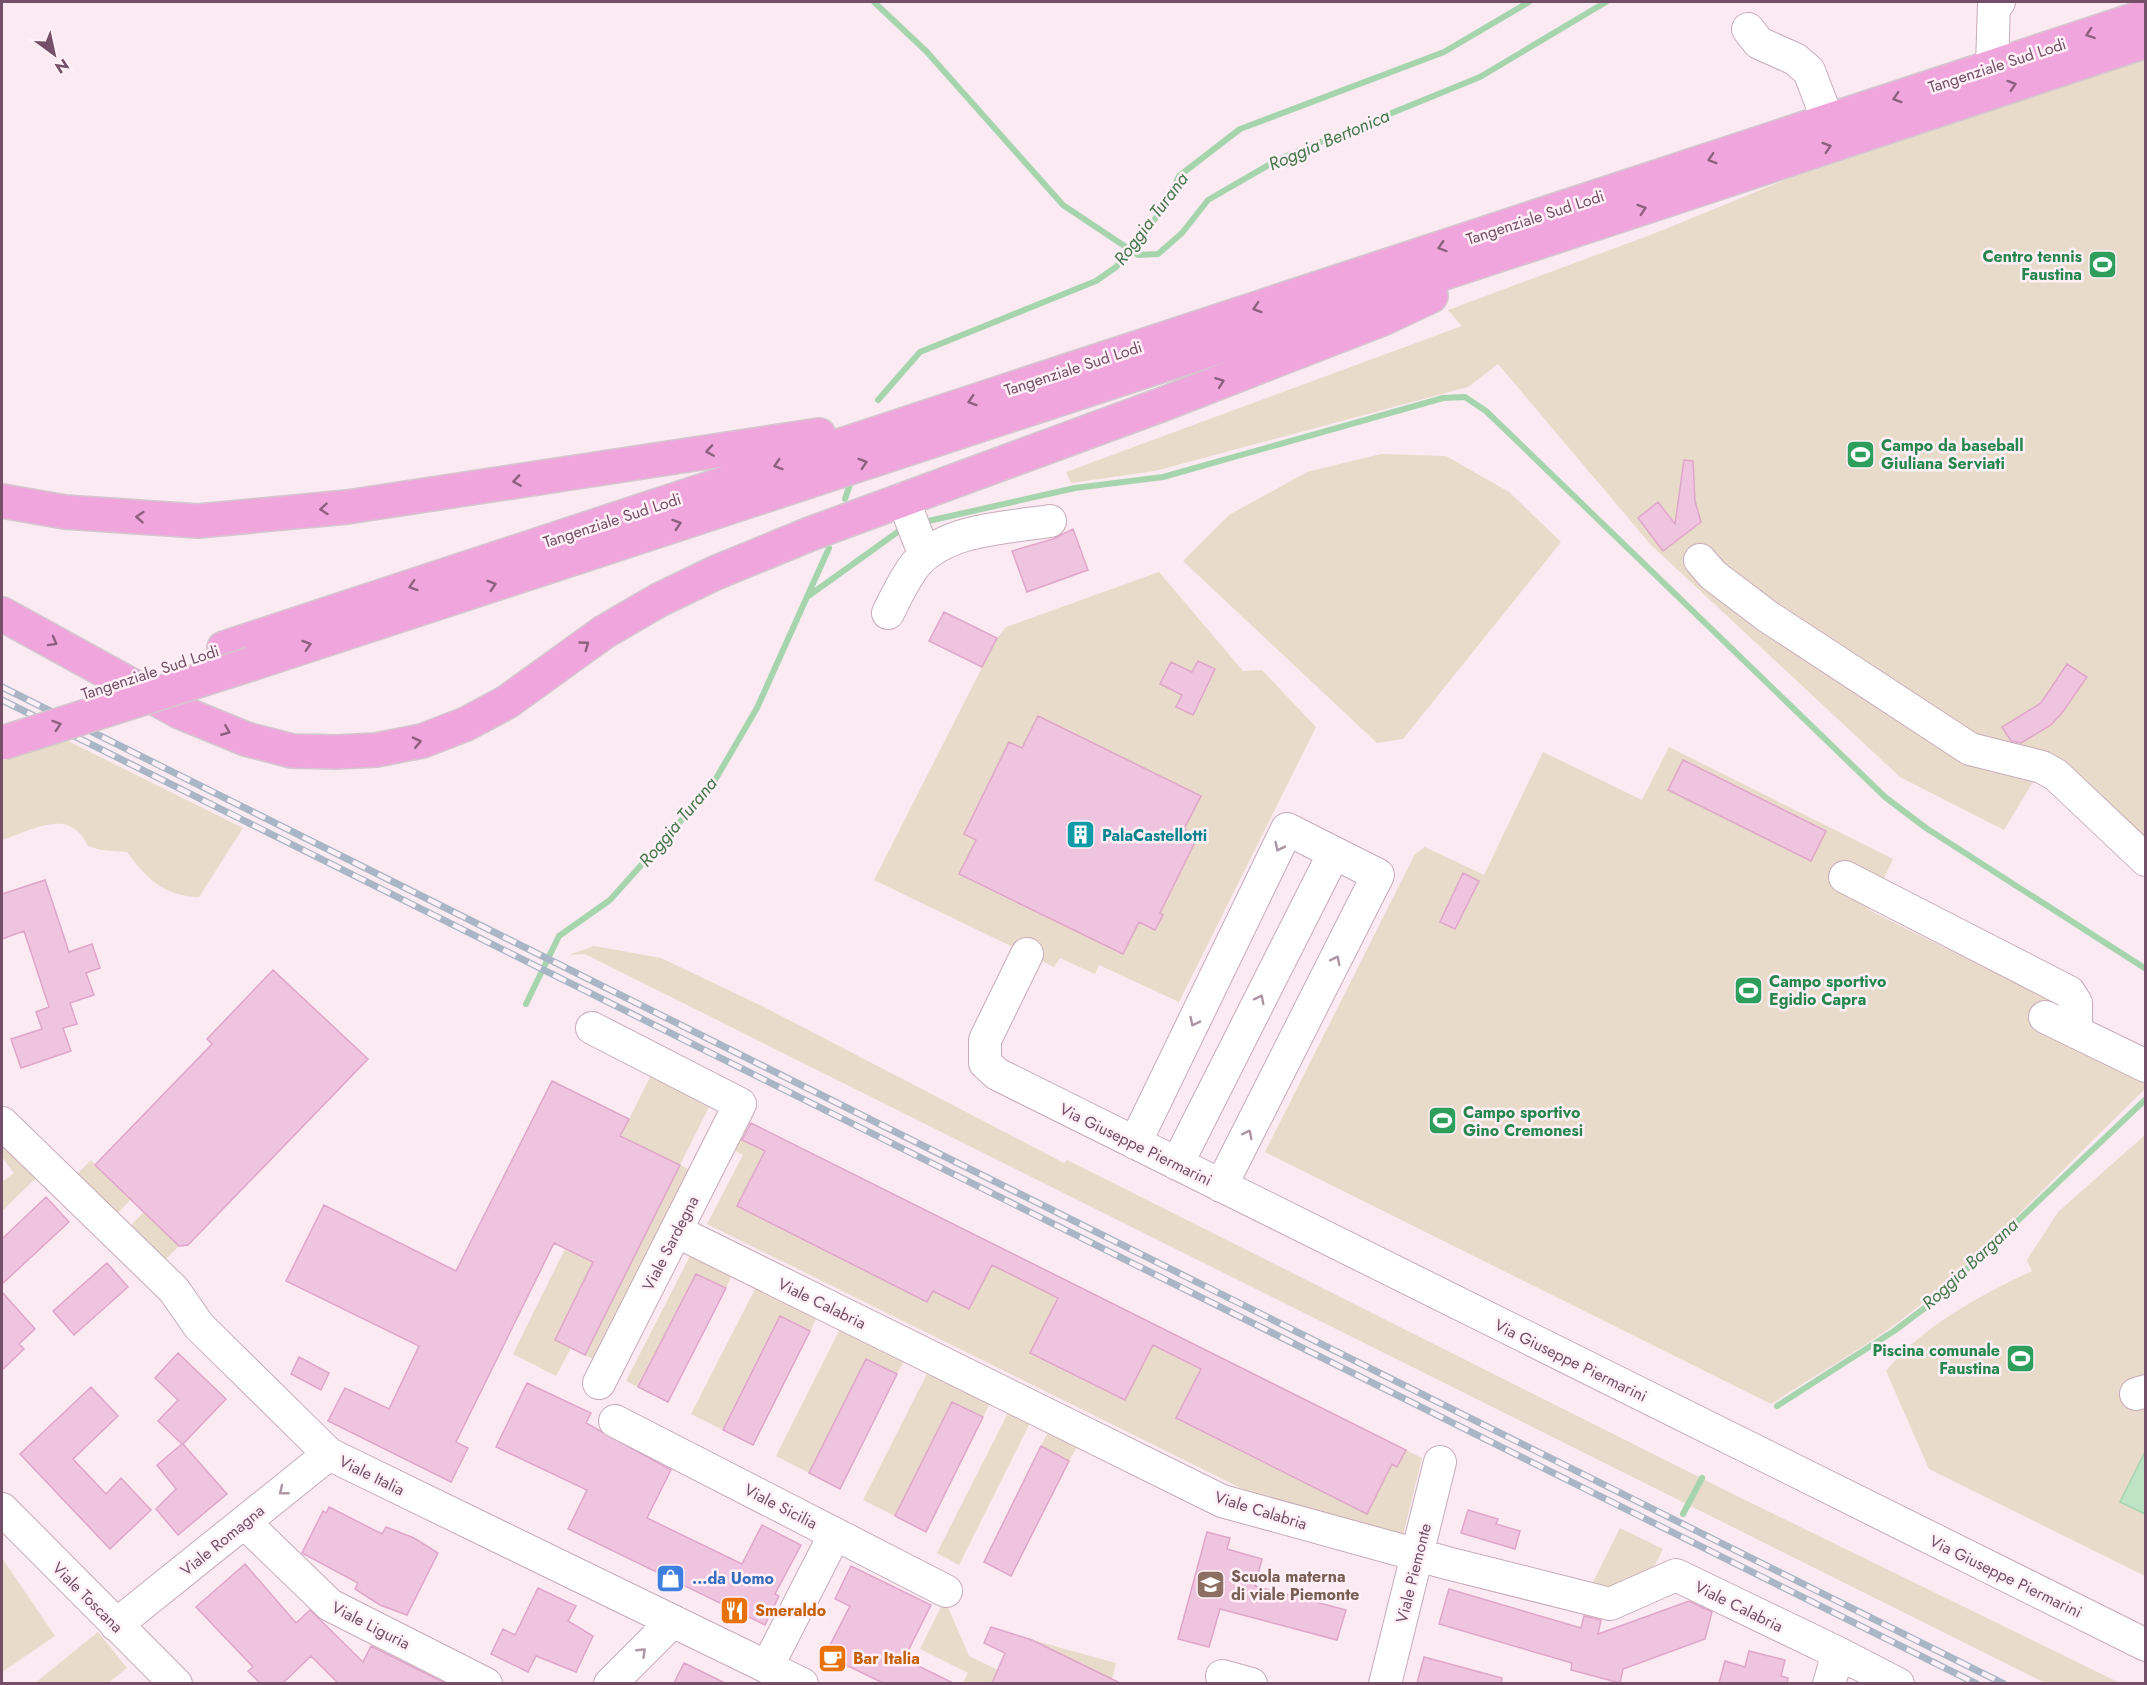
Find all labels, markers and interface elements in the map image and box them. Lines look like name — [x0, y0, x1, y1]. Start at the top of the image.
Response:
north arrow — [24, 24, 84, 84]
one-way arrow — [2085, 27, 2096, 40]
street label: Tangenziale Sud Lodi — [1925, 32, 2069, 99]
text: N — [50, 53, 73, 79]
one-way arrow — [2006, 80, 2017, 93]
one-way arrow — [1892, 91, 1903, 104]
water label: Roggia Bertonica — [1264, 103, 1394, 177]
one-way arrow — [1821, 142, 1832, 154]
one-way arrow — [1707, 152, 1717, 164]
water label: Roggia Turana — [1108, 167, 1195, 271]
street label: Tangenziale Sud Lodi — [1463, 184, 1607, 251]
one-way arrow — [1636, 203, 1647, 216]
one-way arrow — [1437, 240, 1448, 252]
place label: Centro tennis Faustina — [1982, 245, 2082, 286]
sports icon: Centro tennis Faustina — [2087, 249, 2119, 281]
one-way arrow — [1252, 300, 1263, 313]
street label: Tangenziale Sud Lodi — [1001, 335, 1145, 402]
one-way arrow — [1215, 376, 1225, 389]
one-way arrow — [967, 394, 978, 406]
place label: Campo da baseball Giuliana Serviati — [1881, 434, 2023, 475]
sports icon: Campo da baseball Giuliana Serviati — [1844, 438, 1876, 470]
one-way arrow — [705, 445, 714, 457]
one-way arrow — [773, 458, 784, 470]
one-way arrow — [857, 458, 868, 471]
one-way arrow — [512, 475, 522, 487]
street label: Tangenziale Sud Lodi — [540, 487, 684, 554]
one-way arrow — [320, 503, 329, 516]
one-way arrow — [135, 511, 144, 524]
one-way arrow — [672, 519, 682, 531]
one-way arrow — [408, 578, 419, 591]
one-way arrow — [486, 580, 497, 592]
one-way arrow — [47, 635, 57, 646]
street label: Tangenziale Sud Lodi — [78, 639, 222, 706]
one-way arrow — [301, 640, 312, 653]
one-way arrow — [579, 641, 590, 652]
one-way arrow — [51, 720, 62, 732]
one-way arrow — [220, 724, 231, 736]
one-way arrow — [412, 736, 422, 749]
water label: Roggia Turana — [633, 771, 723, 873]
building icon: PalaCastellotti — [1065, 819, 1097, 851]
place label: PalaCastellotti — [1102, 824, 1207, 847]
one-way arrow — [1275, 840, 1286, 851]
one-way arrow — [1329, 955, 1340, 966]
place label: Campo sportivo Egidio Capra — [1769, 970, 1886, 1011]
sports icon: Campo sportivo Egidio Capra — [1732, 974, 1764, 1006]
one-way arrow — [1253, 995, 1264, 1005]
one-way arrow — [1189, 1016, 1201, 1027]
street label: Via Giuseppe Piermarini — [1056, 1097, 1216, 1191]
place label: Campo sportivo Gino Cremonesi — [1463, 1101, 1583, 1142]
sports icon: Campo sportivo Gino Cremonesi — [1426, 1105, 1458, 1137]
one-way arrow — [1241, 1129, 1253, 1140]
street label: Viale Sardegna — [637, 1192, 704, 1295]
water label: Roggia Bargana — [1916, 1212, 2024, 1316]
street label: Viale Calabria — [774, 1272, 870, 1335]
street label: Via Giuseppe Piermarini — [1491, 1313, 1651, 1407]
place label: Piscina comunale Faustina — [1872, 1339, 2000, 1380]
sports icon: Piscina comunale Faustina — [2005, 1343, 2037, 1375]
street label: Viale Italia — [335, 1450, 408, 1501]
street label: Viale Sicilia — [740, 1478, 821, 1535]
one-way arrow — [279, 1483, 290, 1494]
street label: Viale Calabria — [1212, 1485, 1310, 1535]
street label: Viale Romagna — [175, 1499, 269, 1581]
street label: Viale Piemonte — [1390, 1521, 1437, 1625]
street label: Via Giuseppe Piermarini — [1926, 1529, 2086, 1623]
street label: Viale Toscana — [47, 1557, 128, 1638]
shop icon: ...da Uomo — [655, 1562, 687, 1594]
place label: Scuola materna di viale Piemonte — [1231, 1565, 1359, 1606]
place label: ...da Uomo — [692, 1567, 774, 1590]
school or university icon: Scuola materna di viale Piemonte — [1194, 1569, 1226, 1601]
street label: Viale Calabria — [1691, 1575, 1787, 1638]
restaurant icon: Smeraldo — [718, 1594, 750, 1626]
street label: Viale Liguria — [328, 1596, 414, 1655]
place label: Smeraldo — [755, 1599, 826, 1622]
cafe icon: Bar Italia — [816, 1642, 848, 1674]
place label: Bar Italia — [853, 1647, 920, 1670]
one-way arrow — [634, 1649, 645, 1660]

